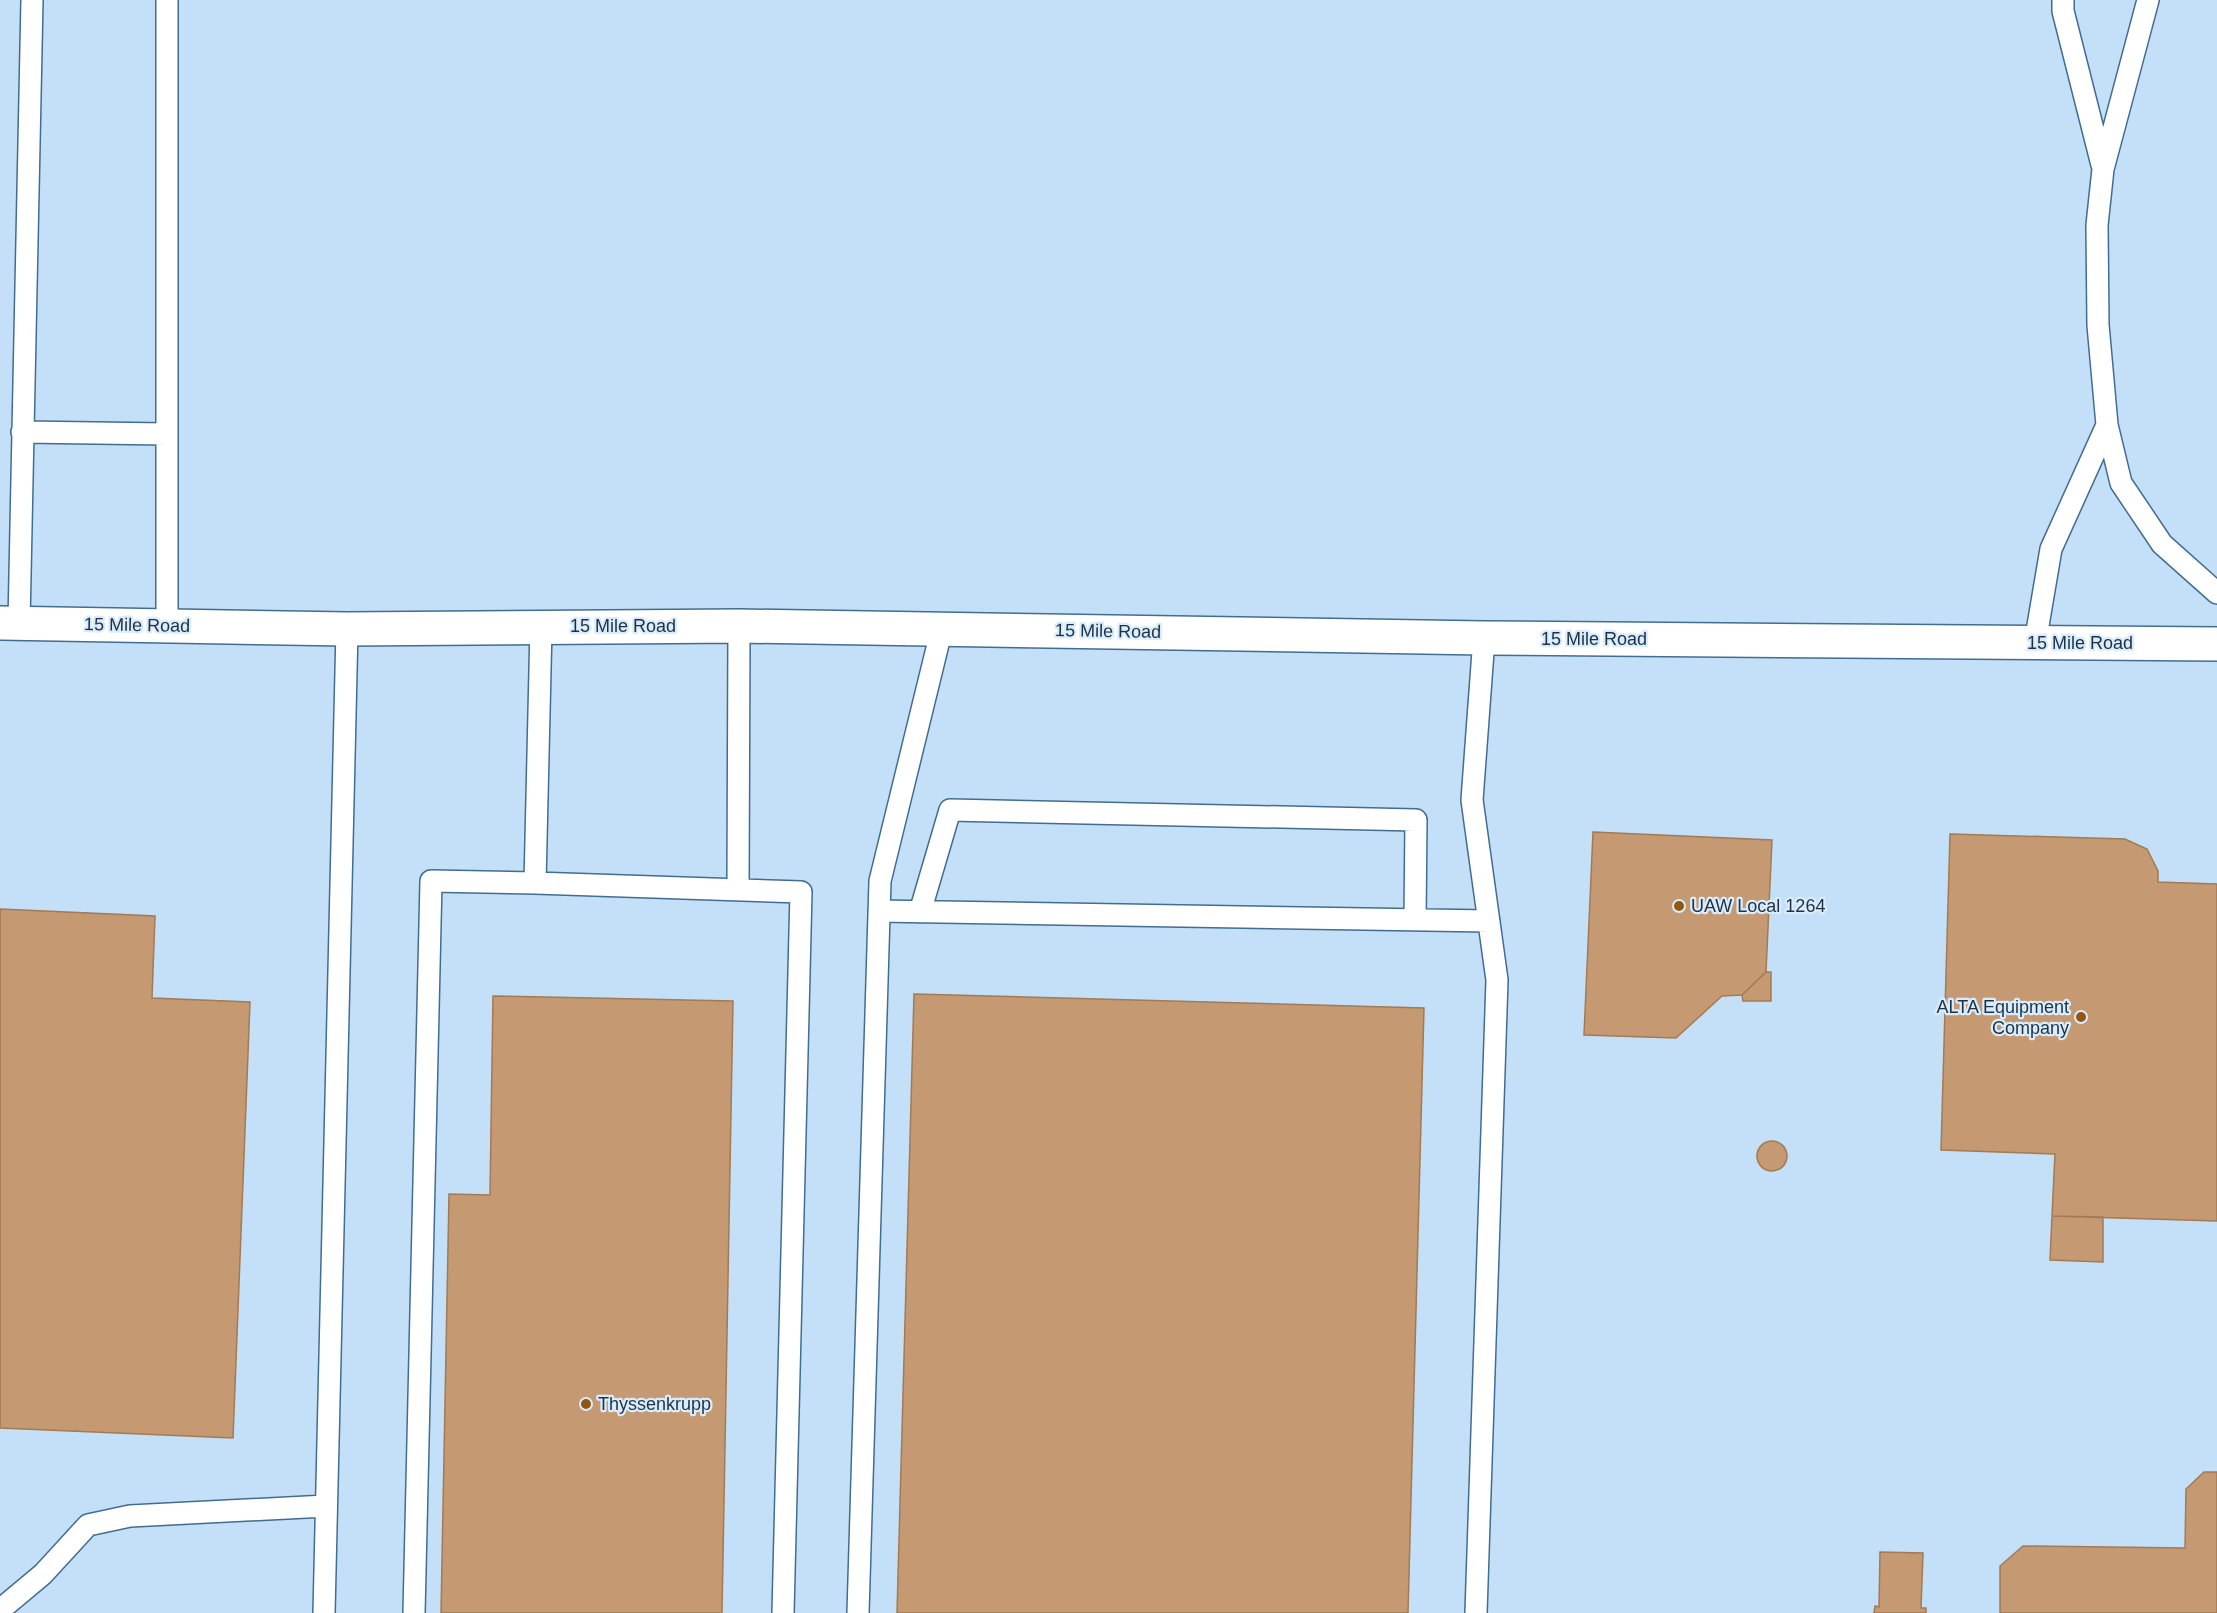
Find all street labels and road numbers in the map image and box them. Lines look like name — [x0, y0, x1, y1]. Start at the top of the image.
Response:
street label: 15 Mile Road — [84, 614, 190, 636]
street label: 15 Mile Road — [570, 616, 676, 636]
street label: 15 Mile Road — [1055, 620, 1161, 642]
street label: 15 Mile Road — [1541, 629, 1647, 649]
street label: 15 Mile Road — [2027, 633, 2133, 653]

